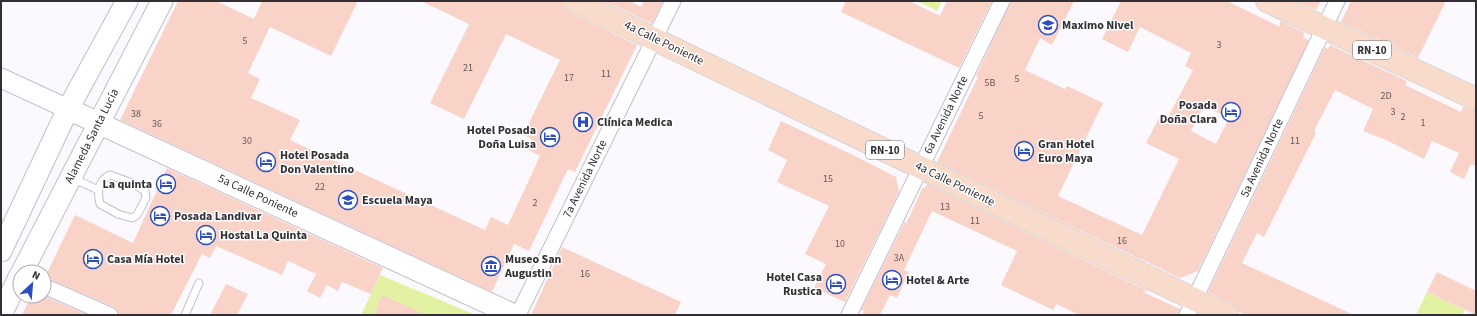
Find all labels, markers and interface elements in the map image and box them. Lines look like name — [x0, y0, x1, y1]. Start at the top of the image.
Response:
school or university icon: Maximo Nivel — [1037, 14, 1059, 36]
street label: 4a Calle Poniente — [621, 16, 707, 70]
place label: Maximo Nivel — [1062, 17, 1134, 34]
house number: 5 — [243, 34, 248, 48]
house number: 3 — [1217, 38, 1222, 52]
road number: RN-10 — [1353, 41, 1391, 59]
house number: 21 — [463, 61, 473, 75]
house number: 11 — [601, 67, 611, 81]
house number: 17 — [564, 71, 574, 85]
house number: 5 — [1015, 72, 1020, 86]
street label: 6a Avenida Norte — [920, 73, 972, 157]
house number: 5B — [985, 76, 996, 90]
street label: Alameda Santa Lucía — [61, 86, 123, 186]
house number: 2D — [1380, 89, 1392, 103]
place label: Posada Doña Clara — [1160, 97, 1217, 128]
hotel icon: Posada Doña Clara — [1220, 101, 1242, 123]
house number: 3 — [1391, 105, 1396, 119]
house number: 38 — [131, 107, 141, 121]
house number: 5 — [979, 109, 984, 123]
house number: 2 — [1401, 110, 1406, 124]
hospital icon: Clínica Medica — [572, 111, 594, 133]
place label: Clínica Medica — [597, 114, 673, 131]
street label: 5a Avenida Norte — [1236, 116, 1288, 200]
house number: 1 — [1421, 116, 1426, 130]
house number: 36 — [152, 117, 162, 131]
place label: Hotel Posada Doña Luisa — [467, 122, 536, 153]
hotel icon: Hotel Posada Doña Luisa — [539, 126, 561, 148]
house number: 30 — [242, 134, 252, 148]
house number: 11 — [1290, 134, 1300, 148]
place label: Gran Hotel Euro Maya — [1038, 136, 1095, 167]
street label: 7a Avenida Norte — [559, 137, 611, 221]
hotel icon: Gran Hotel Euro Maya — [1013, 140, 1035, 162]
road number: RN-10 — [866, 141, 904, 159]
place label: Hotel Posada Don Valentino — [280, 147, 354, 178]
hotel icon: Hotel Posada Don Valentino — [255, 151, 277, 173]
street label: 4a Calle Poniente — [912, 157, 998, 211]
street label: 5a Calle Poniente — [215, 170, 301, 222]
house number: 15 — [823, 172, 833, 186]
hotel icon: La quinta — [155, 173, 177, 195]
place label: La quinta — [103, 176, 152, 193]
house number: 22 — [315, 180, 325, 194]
school or university icon: Escuela Maya — [337, 189, 359, 211]
place label: Escuela Maya — [362, 192, 433, 209]
house number: 2 — [533, 196, 538, 210]
house number: 13 — [940, 200, 950, 214]
hotel icon: Posada Landivar — [149, 205, 171, 227]
place label: Posada Landivar — [174, 208, 262, 225]
house number: 11 — [970, 214, 980, 228]
hotel icon: Hostal La Quinta — [195, 224, 217, 246]
place label: Hostal La Quinta — [220, 227, 307, 244]
house number: 16 — [1117, 234, 1127, 248]
house number: 10 — [835, 237, 845, 251]
hotel icon: Casa Mía Hotel — [82, 248, 104, 270]
place label: Casa Mía Hotel — [107, 251, 185, 268]
place label: Museo San Augustin — [504, 251, 562, 282]
house number: 3A — [894, 251, 905, 265]
museum icon: Museo San Augustin — [480, 255, 502, 277]
north arrow — [12, 264, 52, 304]
text: N — [30, 267, 43, 284]
house number: 16 — [580, 267, 590, 281]
place label: Hotel Casa Rustica — [766, 269, 822, 300]
hotel icon: Hotel & Arte — [881, 269, 903, 291]
place label: Hotel & Arte — [906, 272, 970, 289]
hotel icon: Hotel Casa Rustica — [825, 273, 847, 295]

